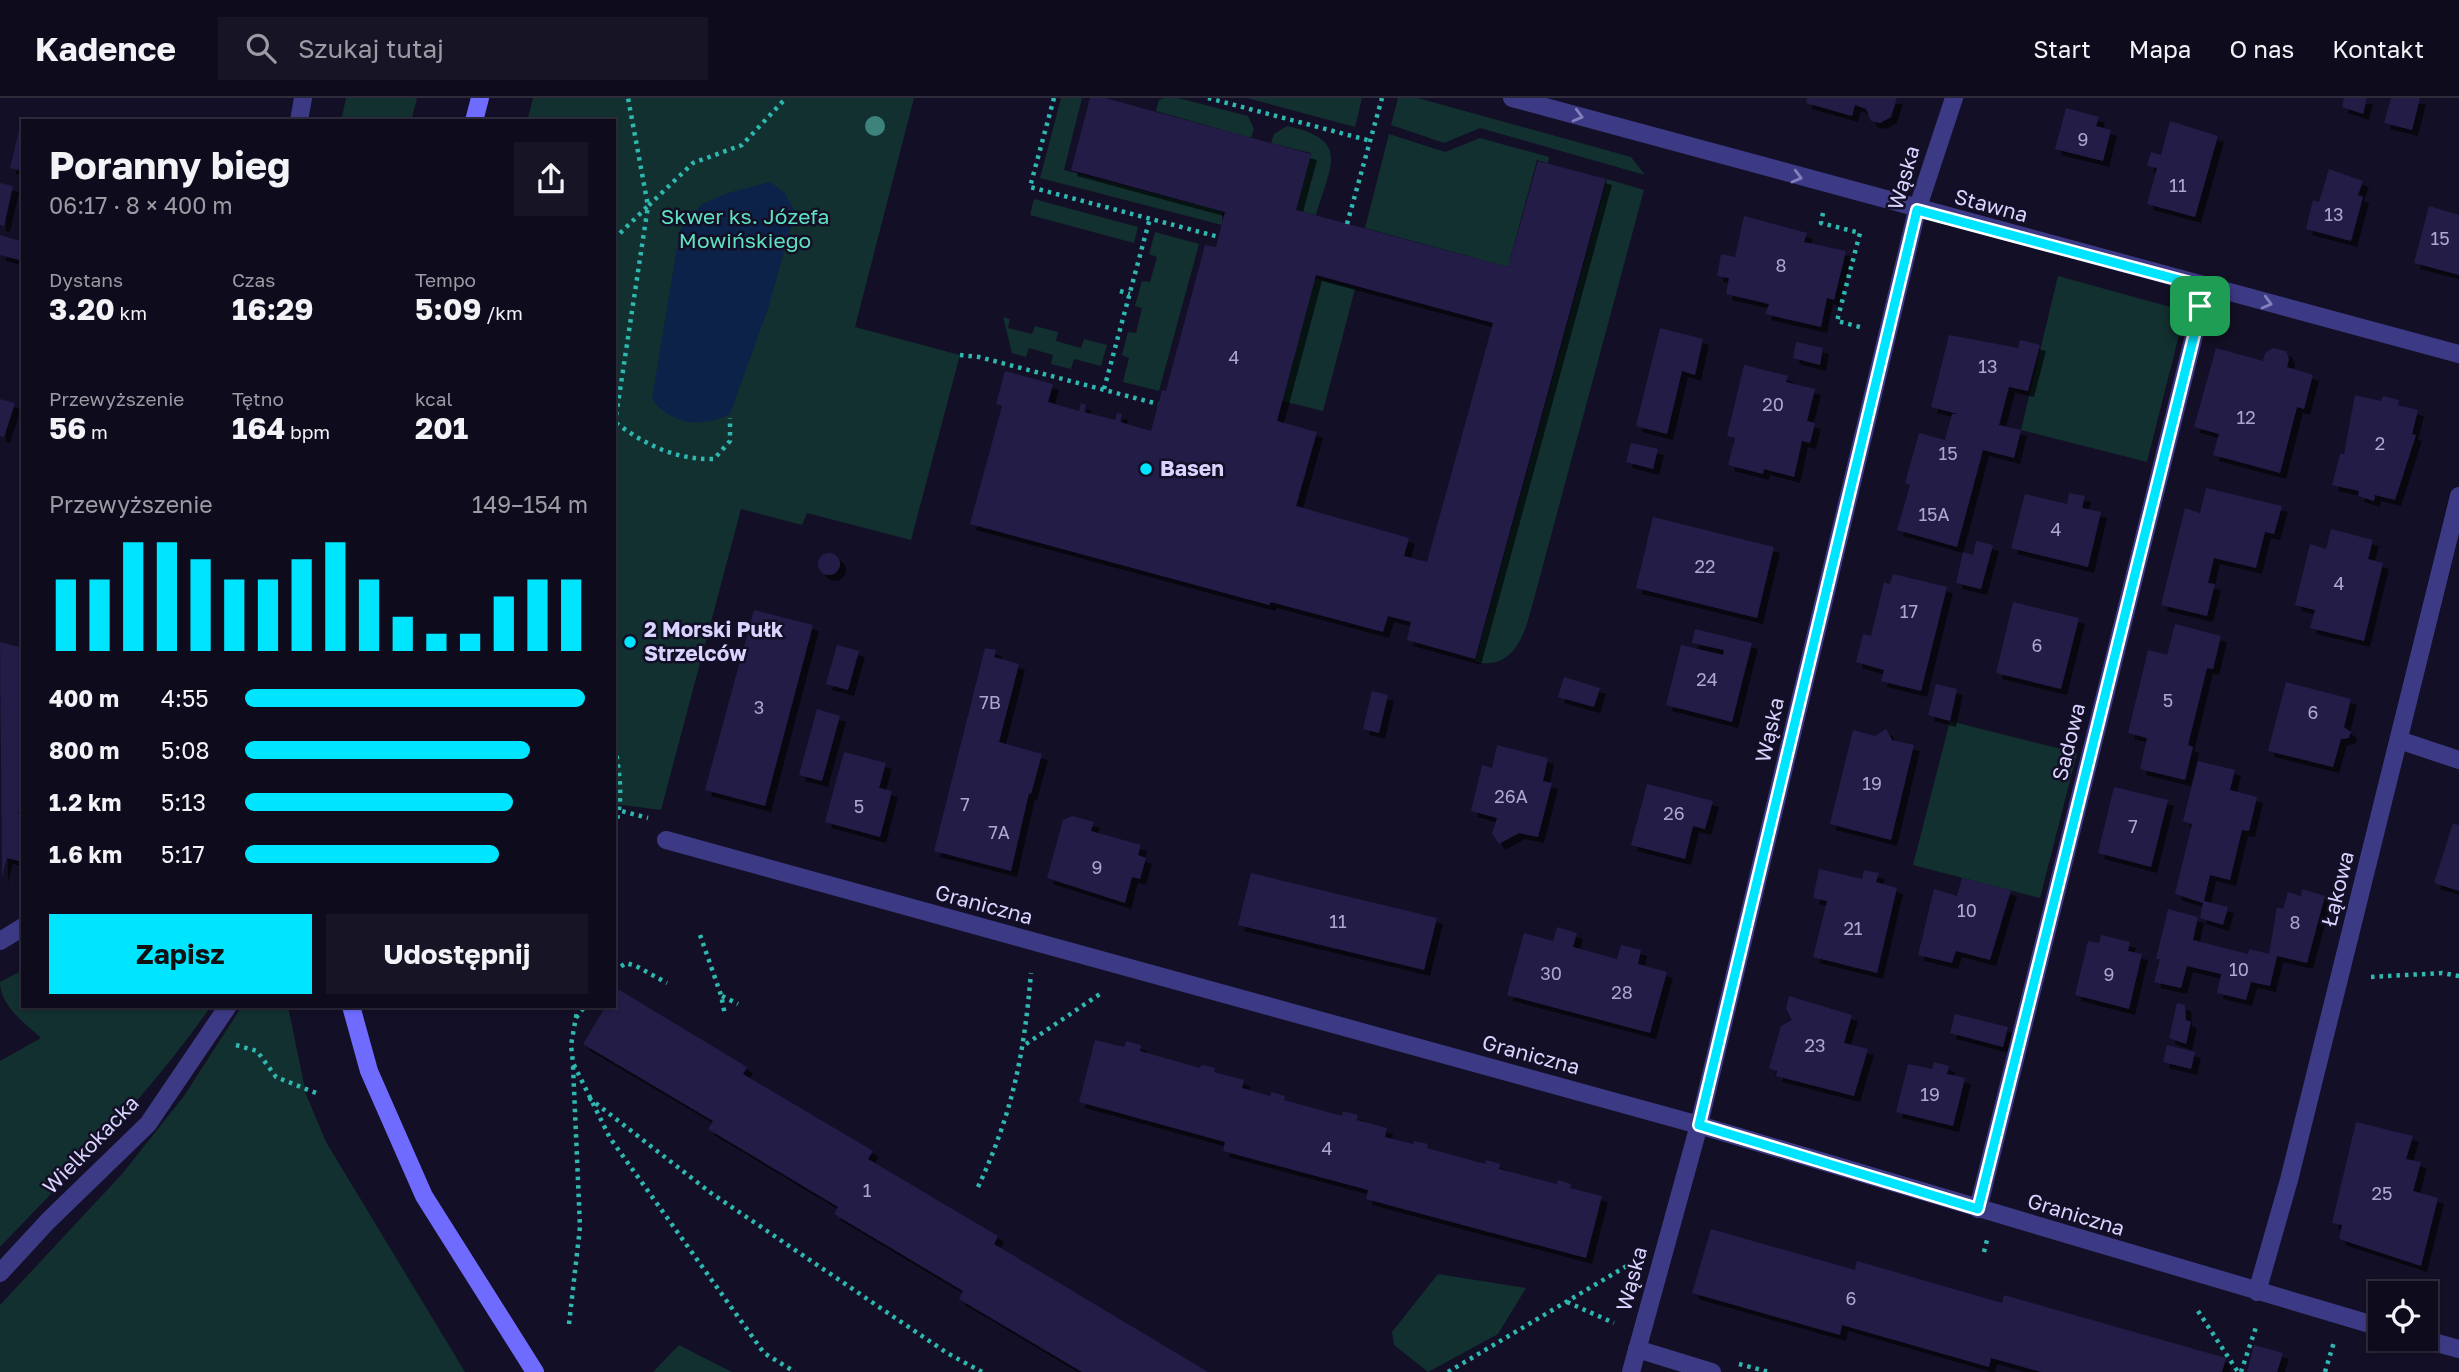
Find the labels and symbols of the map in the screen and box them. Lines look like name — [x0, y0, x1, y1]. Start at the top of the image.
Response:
one-way arrow — [1571, 108, 1583, 122]
house number: 9 — [2078, 128, 2088, 150]
street label: Wąska — [1881, 142, 1925, 213]
one-way arrow — [1791, 168, 1803, 183]
house number: 11 — [2169, 174, 2187, 196]
street label: Stawna — [1952, 183, 2031, 227]
park label: Skwer ks. Józefa Mowińskiego — [661, 203, 829, 253]
house number: 13 — [2324, 203, 2344, 225]
house number: 15 — [2430, 227, 2450, 249]
house number: 8 — [1776, 254, 1786, 276]
pin — [2170, 276, 2230, 336]
one-way arrow — [2261, 295, 2273, 309]
house number: 4 — [1229, 346, 1240, 368]
house number: 13 — [1978, 355, 1998, 377]
house number: 20 — [1762, 393, 1784, 415]
house number: 12 — [2236, 406, 2256, 428]
house number: 2 — [2375, 432, 2385, 454]
house number: 15 — [1938, 442, 1958, 464]
place label: Basen — [1160, 455, 1224, 481]
marker: Basen — [1138, 461, 1154, 477]
house number: 15A — [1918, 503, 1950, 525]
house number: 4 — [2051, 518, 2062, 540]
house number: 22 — [1695, 555, 1715, 577]
house number: 4 — [2334, 572, 2345, 594]
house number: 17 — [1900, 600, 1918, 622]
place label: 2 Morski Pułk Strzelców — [644, 616, 783, 666]
marker: 2 Morski Pułk Strzelców — [622, 634, 638, 650]
house number: 6 — [2032, 634, 2042, 656]
house number: 24 — [1696, 668, 1718, 690]
house number: 5 — [2163, 689, 2173, 711]
house number: 7B — [979, 691, 1001, 713]
street label: Wąska — [1749, 695, 1789, 765]
house number: 3 — [754, 696, 764, 718]
street label: Sadowa — [2046, 700, 2090, 783]
house number: 6 — [2308, 701, 2318, 723]
house number: 19 — [1862, 772, 1882, 794]
house number: 26A — [1494, 785, 1528, 807]
house number: 7 — [960, 793, 970, 815]
house number: 5 — [854, 795, 864, 817]
house number: 26 — [1663, 802, 1685, 824]
house number: 7 — [2128, 815, 2138, 837]
house number: 7A — [988, 821, 1010, 843]
street label: Łąkowa — [2315, 848, 2359, 929]
house number: 9 — [1092, 856, 1102, 878]
street label: Graniczna — [933, 879, 1036, 930]
house number: 10 — [1957, 899, 1977, 921]
house number: 11 — [1329, 910, 1347, 932]
house number: 8 — [2290, 911, 2300, 933]
house number: 21 — [1843, 917, 1863, 939]
house number: 10 — [2229, 958, 2249, 980]
house number: 30 — [1540, 962, 1562, 984]
house number: 9 — [2104, 963, 2114, 985]
house number: 28 — [1611, 981, 1633, 1003]
street label: Graniczna — [1480, 1029, 1583, 1080]
house number: 23 — [1805, 1034, 1825, 1056]
house number: 19 — [1920, 1083, 1940, 1105]
street label: Wielkokacka — [37, 1090, 144, 1199]
house number: 4 — [1322, 1137, 1333, 1159]
house number: 1 — [863, 1179, 872, 1201]
house number: 25 — [2372, 1182, 2392, 1204]
street label: Graniczna — [2025, 1187, 2128, 1241]
street label: Wąska — [1610, 1244, 1652, 1314]
house number: 6 — [1846, 1287, 1856, 1309]

